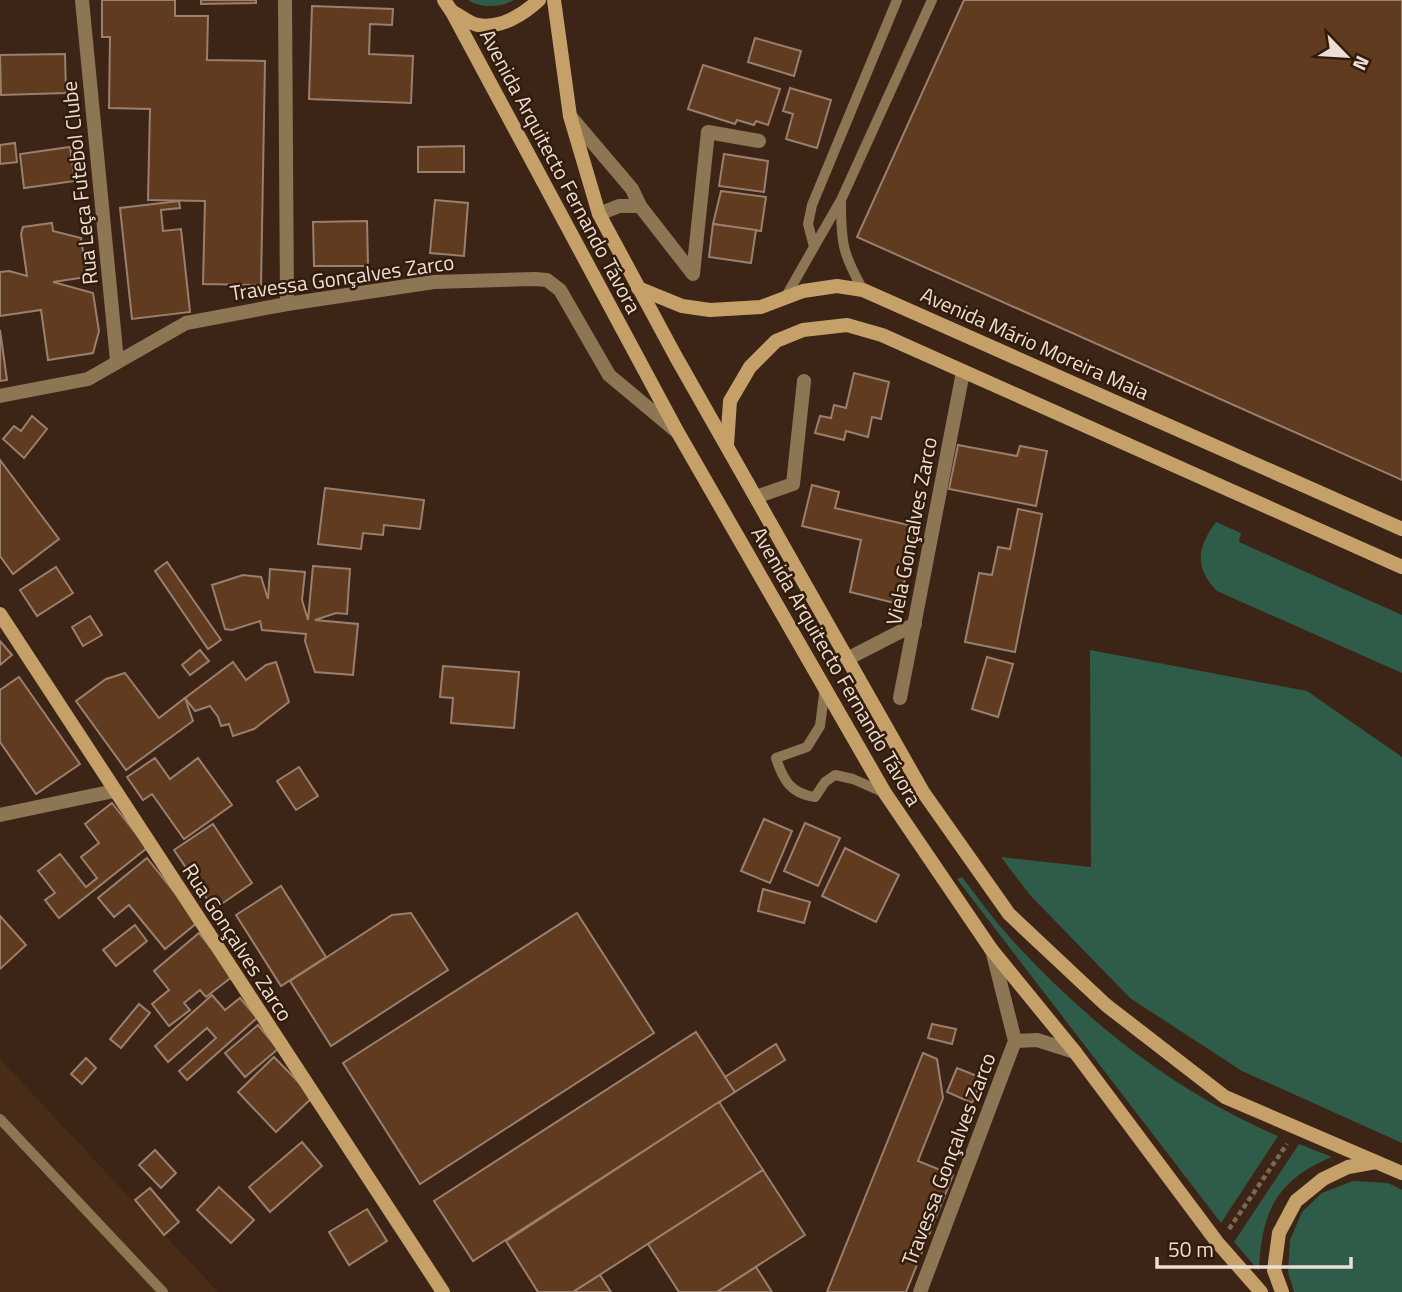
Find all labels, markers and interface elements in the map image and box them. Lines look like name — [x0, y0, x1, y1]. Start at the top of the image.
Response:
north arrow — [1311, 21, 1381, 91]
street label: Avenida Arquitecto Fernando Távora — [472, 23, 650, 319]
text: N — [1346, 51, 1378, 75]
street label: Rua Leça Futebol Clube — [52, 80, 106, 286]
street label: Travessa Gonçalves Zarco — [228, 245, 456, 309]
street label: Avenida Mário Moreira Maia — [916, 278, 1155, 408]
street label: Viela Gonçalves Zarco — [877, 434, 945, 628]
street label: Avenida Arquitecto Fernando Távora — [744, 520, 931, 812]
street label: Rua Gonçalves Zarco — [175, 857, 301, 1027]
street label: Travessa Gonçalves Zarco — [893, 1048, 1003, 1270]
scale bar — [1157, 1226, 1351, 1270]
text: 50 m — [1168, 1233, 1214, 1265]

